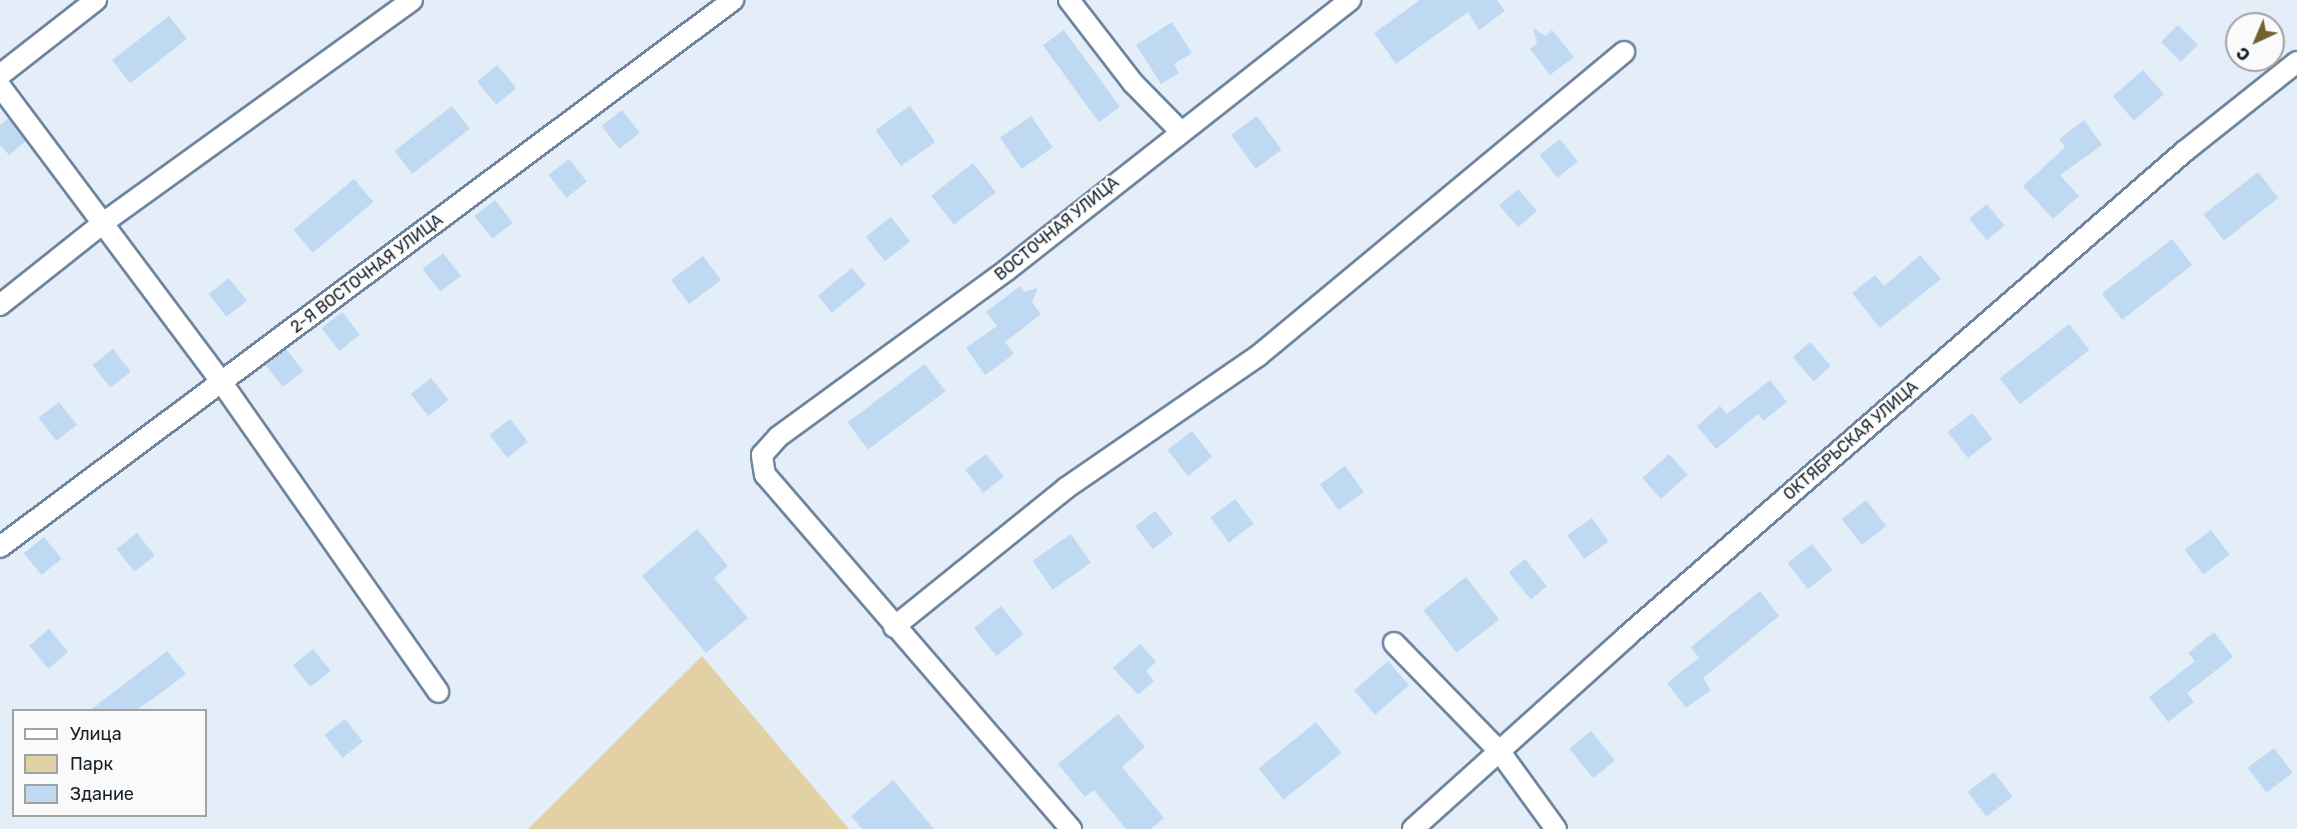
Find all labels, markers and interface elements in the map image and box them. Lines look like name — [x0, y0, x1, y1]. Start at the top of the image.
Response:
north arrow — [2225, 12, 2285, 72]
text: С — [2233, 43, 2254, 65]
street label: ВОСТОЧНАЯ УЛИЦА — [991, 173, 1123, 285]
street label: 2-Я ВОСТОЧНАЯ УЛИЦА — [287, 211, 447, 337]
street label: ОКТЯБРЬСКАЯ УЛИЦА — [1780, 377, 1922, 505]
legend — [12, 709, 207, 817]
text: Улица — [70, 723, 122, 745]
text: Парк — [70, 753, 113, 775]
text: Здание — [70, 783, 134, 805]

